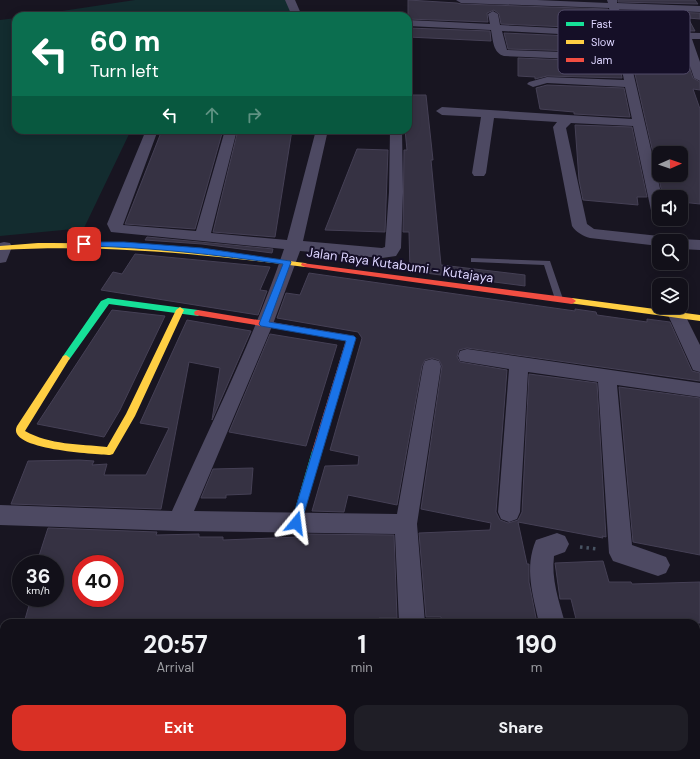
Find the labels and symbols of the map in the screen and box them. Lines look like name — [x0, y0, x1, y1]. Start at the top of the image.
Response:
legend — [558, 10, 690, 74]
text: Fast — [591, 17, 612, 31]
text: Slow — [591, 35, 615, 49]
text: Jam — [591, 53, 612, 67]
north arrow — [652, 146, 688, 182]
pin — [67, 227, 101, 261]
street label: Jalan Raya Kutabumi - Kutajaya — [306, 243, 494, 287]
position arrow — [275, 502, 317, 544]
speed limit sign: 40 — [72, 555, 124, 607]

